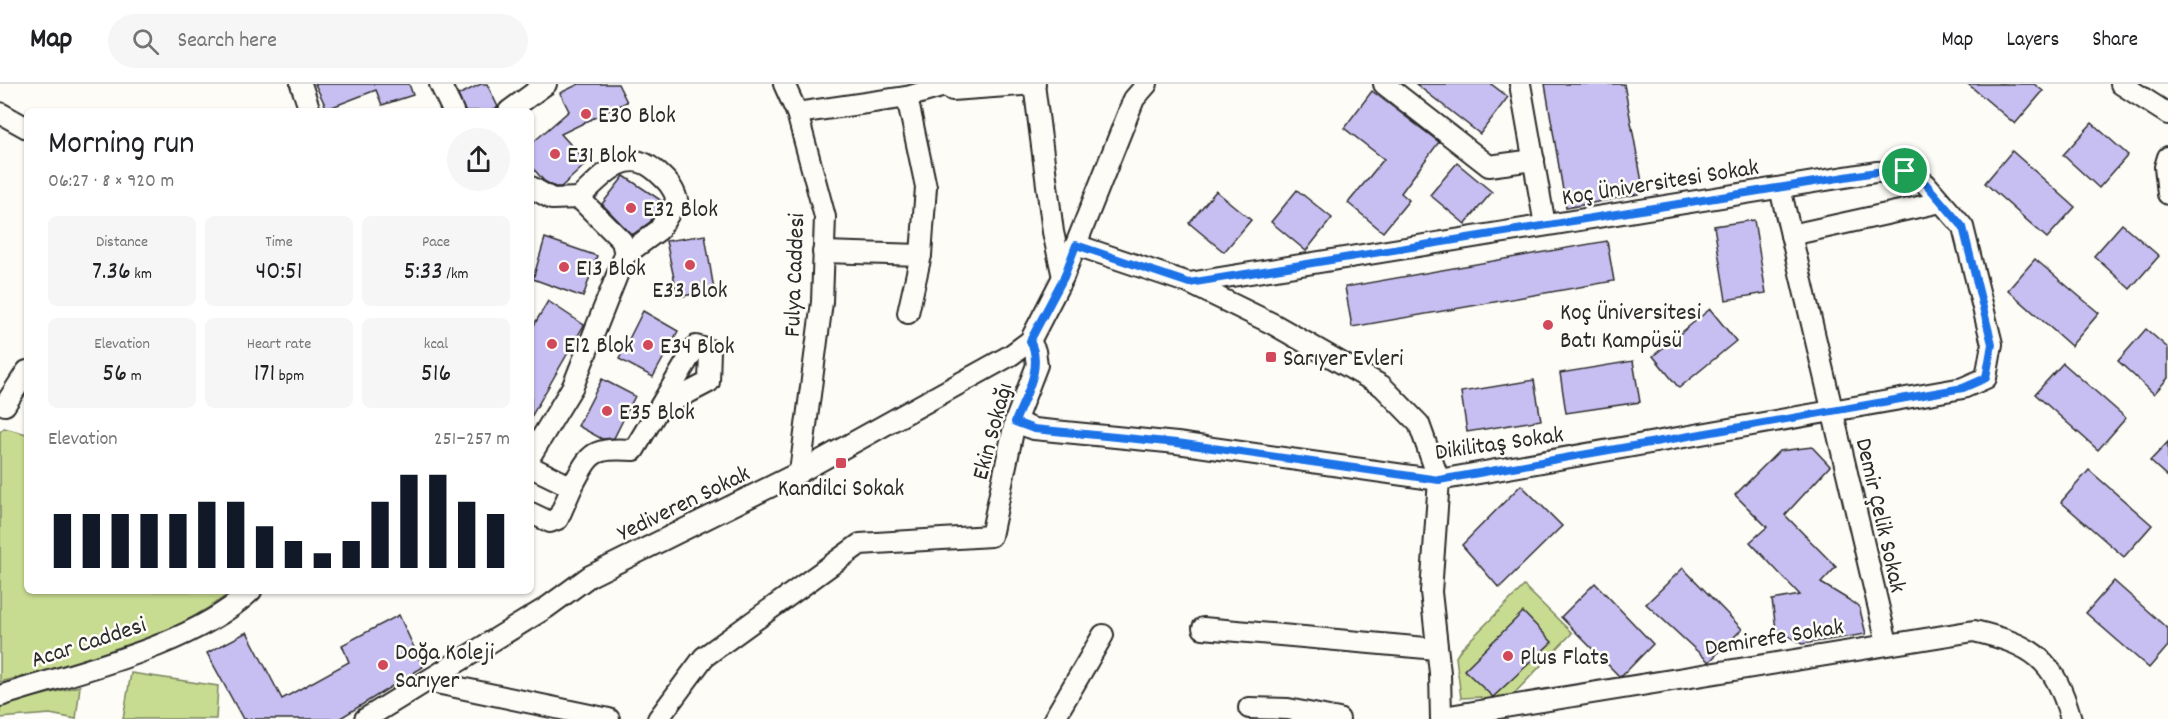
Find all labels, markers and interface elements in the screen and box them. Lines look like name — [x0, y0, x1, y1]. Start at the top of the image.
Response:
search box — [108, 14, 528, 68]
text: Map — [30, 21, 72, 61]
icon: search — [129, 25, 162, 58]
text: Search here — [177, 26, 277, 57]
text: Map — [1942, 26, 1973, 56]
text: Layers — [2006, 26, 2059, 56]
text: Share — [2092, 26, 2138, 56]
place label: E30 Blok — [598, 100, 676, 134]
marker: E30 Blok — [579, 107, 593, 121]
text: Morning run — [48, 122, 195, 169]
button: share — [447, 128, 510, 191]
place label: E31 Blok — [567, 140, 637, 174]
pin — [1879, 145, 1930, 196]
marker: E31 Blok — [548, 147, 562, 161]
street label: Koç Üniversitesi Sokak — [1560, 152, 1761, 216]
icon: arrive — [1888, 154, 1921, 187]
text: 06:27 · 8 × 920 m — [48, 168, 174, 196]
place label: E32 Blok — [643, 194, 718, 228]
marker: E32 Blok — [624, 201, 638, 215]
street label: Fulya Caddesi — [777, 213, 815, 338]
text: Distance — [96, 231, 148, 254]
text: Time — [265, 231, 293, 254]
text: Pace — [422, 231, 450, 254]
place label: E13 Blok — [576, 253, 646, 287]
text: 7.36 — [92, 254, 131, 291]
text: 40:51 — [255, 254, 303, 291]
text: 5:33 — [403, 254, 443, 291]
marker: E33 Blok — [683, 258, 697, 272]
marker: E13 Blok — [557, 260, 571, 274]
text: km — [131, 263, 152, 286]
text: /km — [443, 263, 469, 286]
place label: E33 Blok — [652, 275, 728, 309]
place label: Koç Üniversitesi Batı Kampüsü — [1560, 297, 1701, 359]
marker: Koç Üniversitesi Batı Kampüsü — [1541, 318, 1555, 332]
place label: E12 Blok — [564, 330, 634, 364]
place label: E34 Blok — [660, 331, 735, 365]
text: Elevation — [94, 333, 150, 356]
text: Heart rate — [247, 333, 311, 356]
text: kcal — [424, 333, 448, 356]
marker: E12 Blok — [545, 337, 559, 351]
marker: E34 Blok — [641, 338, 655, 352]
place label: Sarıyer Evleri — [1283, 343, 1403, 377]
marker: Sarıyer Evleri — [1264, 350, 1278, 364]
text: 56 — [102, 356, 127, 393]
text: 171 — [254, 356, 275, 393]
text: 516 — [421, 356, 451, 393]
text: m — [127, 365, 142, 388]
text: bpm — [275, 365, 304, 388]
street label: Ekin Sokağı — [965, 380, 1023, 484]
place label: E35 Blok — [619, 397, 695, 431]
marker: E35 Blok — [600, 404, 614, 418]
street label: Dikilitaş Sokak — [1433, 419, 1566, 471]
text: Elevation — [48, 426, 118, 454]
text: 251–257 m — [434, 426, 510, 454]
street label: Demir Çelik Sokak — [1845, 435, 1913, 596]
marker: Kandilci Sokak — [834, 456, 848, 470]
street label: Yediveren Sokak — [612, 458, 756, 551]
place label: Kandilci Sokak — [778, 473, 904, 507]
street label: Acar Caddesi — [27, 609, 151, 678]
street label: Demirefe Sokak — [1703, 611, 1846, 667]
place label: Doğa Koleji Sarıyer — [395, 637, 494, 699]
place label: Plus Flats — [1520, 642, 1609, 676]
marker: Plus Flats — [1501, 649, 1515, 663]
marker: Doğa Koleji Sarıyer — [376, 658, 390, 672]

